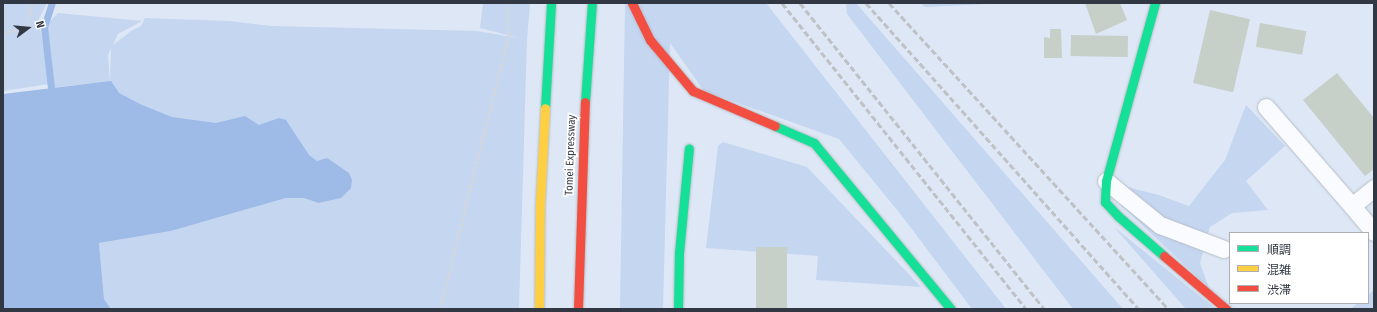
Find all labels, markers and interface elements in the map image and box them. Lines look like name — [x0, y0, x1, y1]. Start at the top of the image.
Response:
north arrow — [8, 8, 48, 48]
text: N — [33, 20, 47, 30]
street label: Tomei Expressway — [563, 114, 579, 196]
legend — [1229, 232, 1369, 304]
text: 順調 — [1267, 243, 1291, 257]
text: 混雑 — [1267, 263, 1291, 277]
text: 渋滞 — [1267, 283, 1291, 297]

